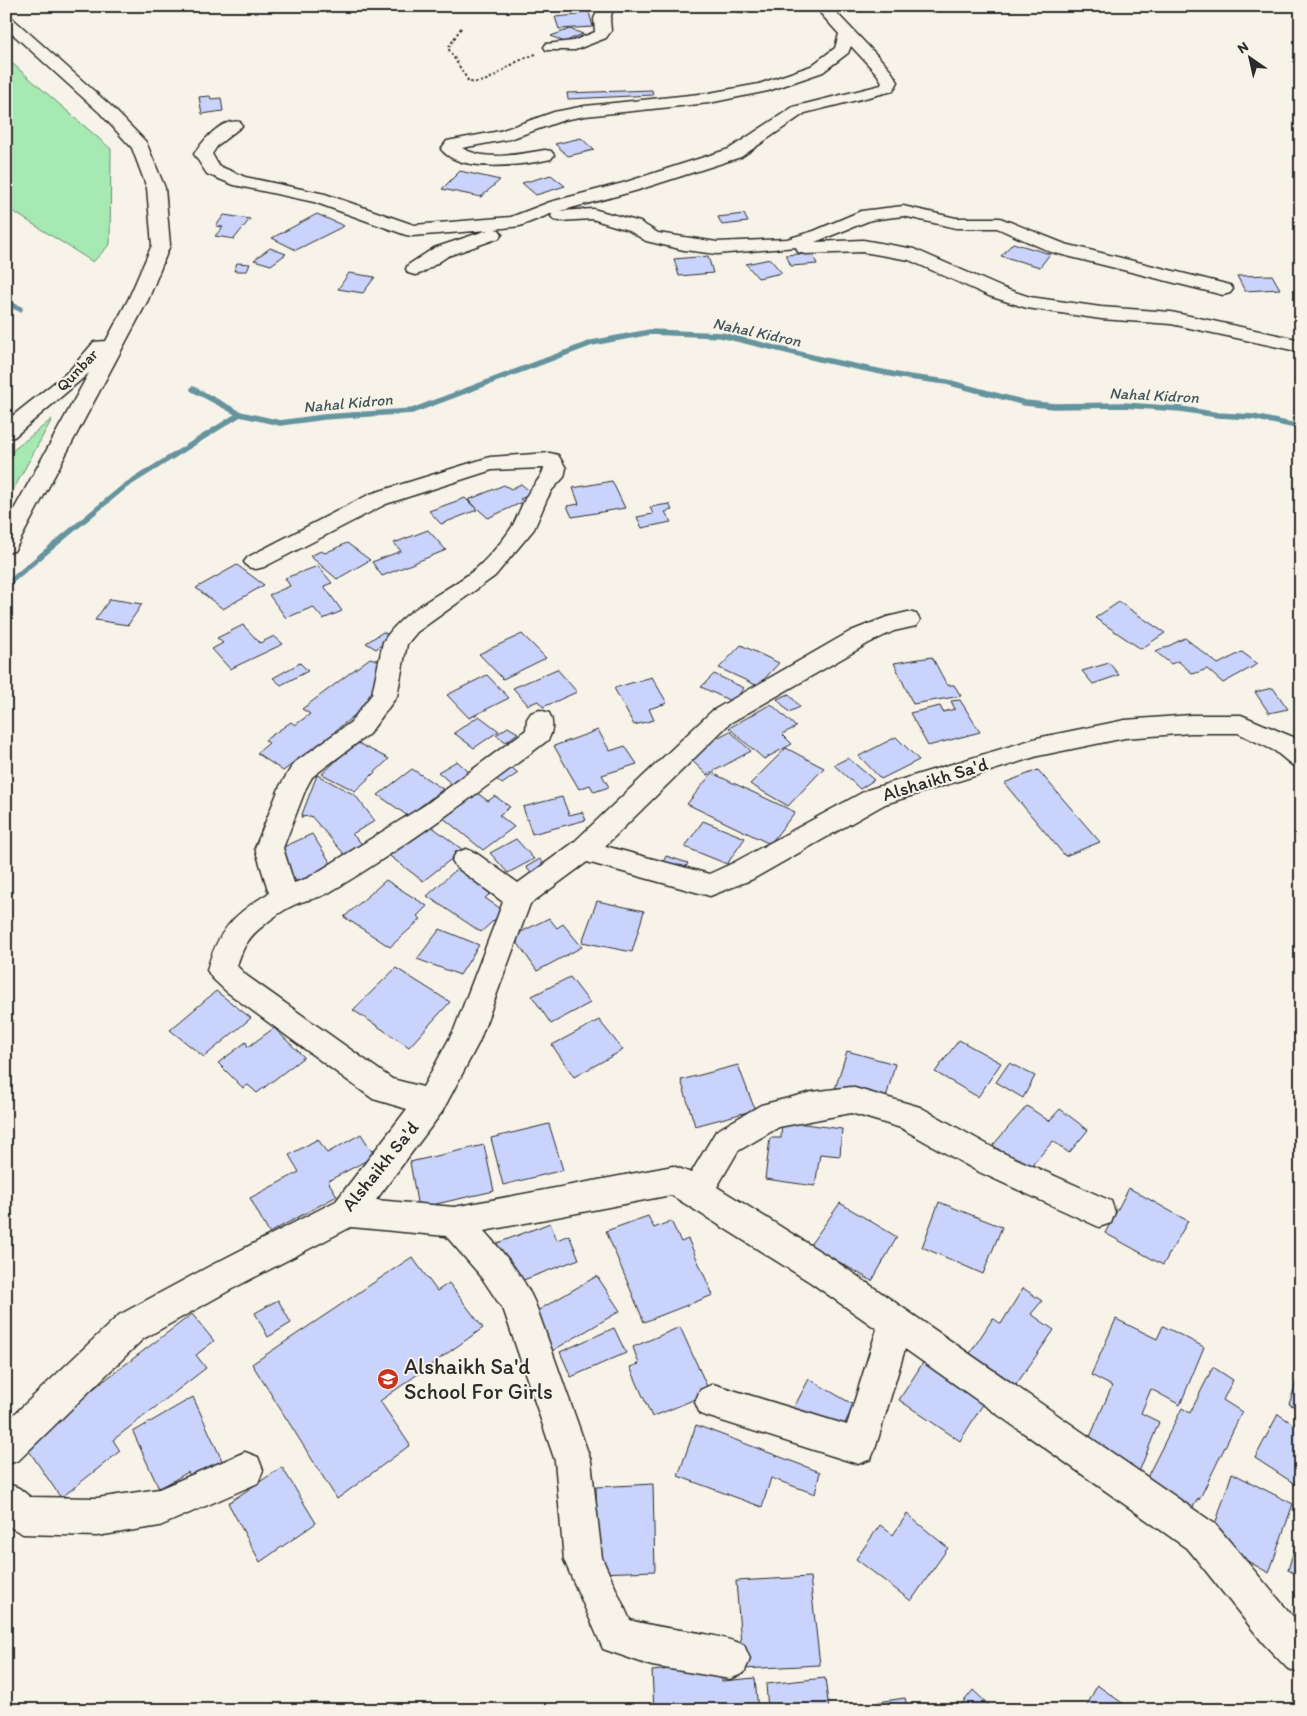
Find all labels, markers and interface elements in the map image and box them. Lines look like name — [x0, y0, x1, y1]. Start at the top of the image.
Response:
north arrow — [1224, 32, 1274, 82]
text: N — [1234, 38, 1252, 57]
water label: Nahal Kidron — [711, 313, 803, 351]
street label: Qunbar — [52, 344, 102, 395]
water label: Nahal Kidron — [1109, 383, 1200, 407]
water label: Nahal Kidron — [303, 390, 394, 416]
street label: Alshaikh Sa'd — [879, 752, 991, 806]
street label: Alshaikh Sa'd — [337, 1116, 424, 1216]
place label: Alshaikh Sa'd School For Girls — [404, 1353, 553, 1405]
school or university icon: Alshaikh Sa'd School For Girls — [376, 1367, 400, 1391]

